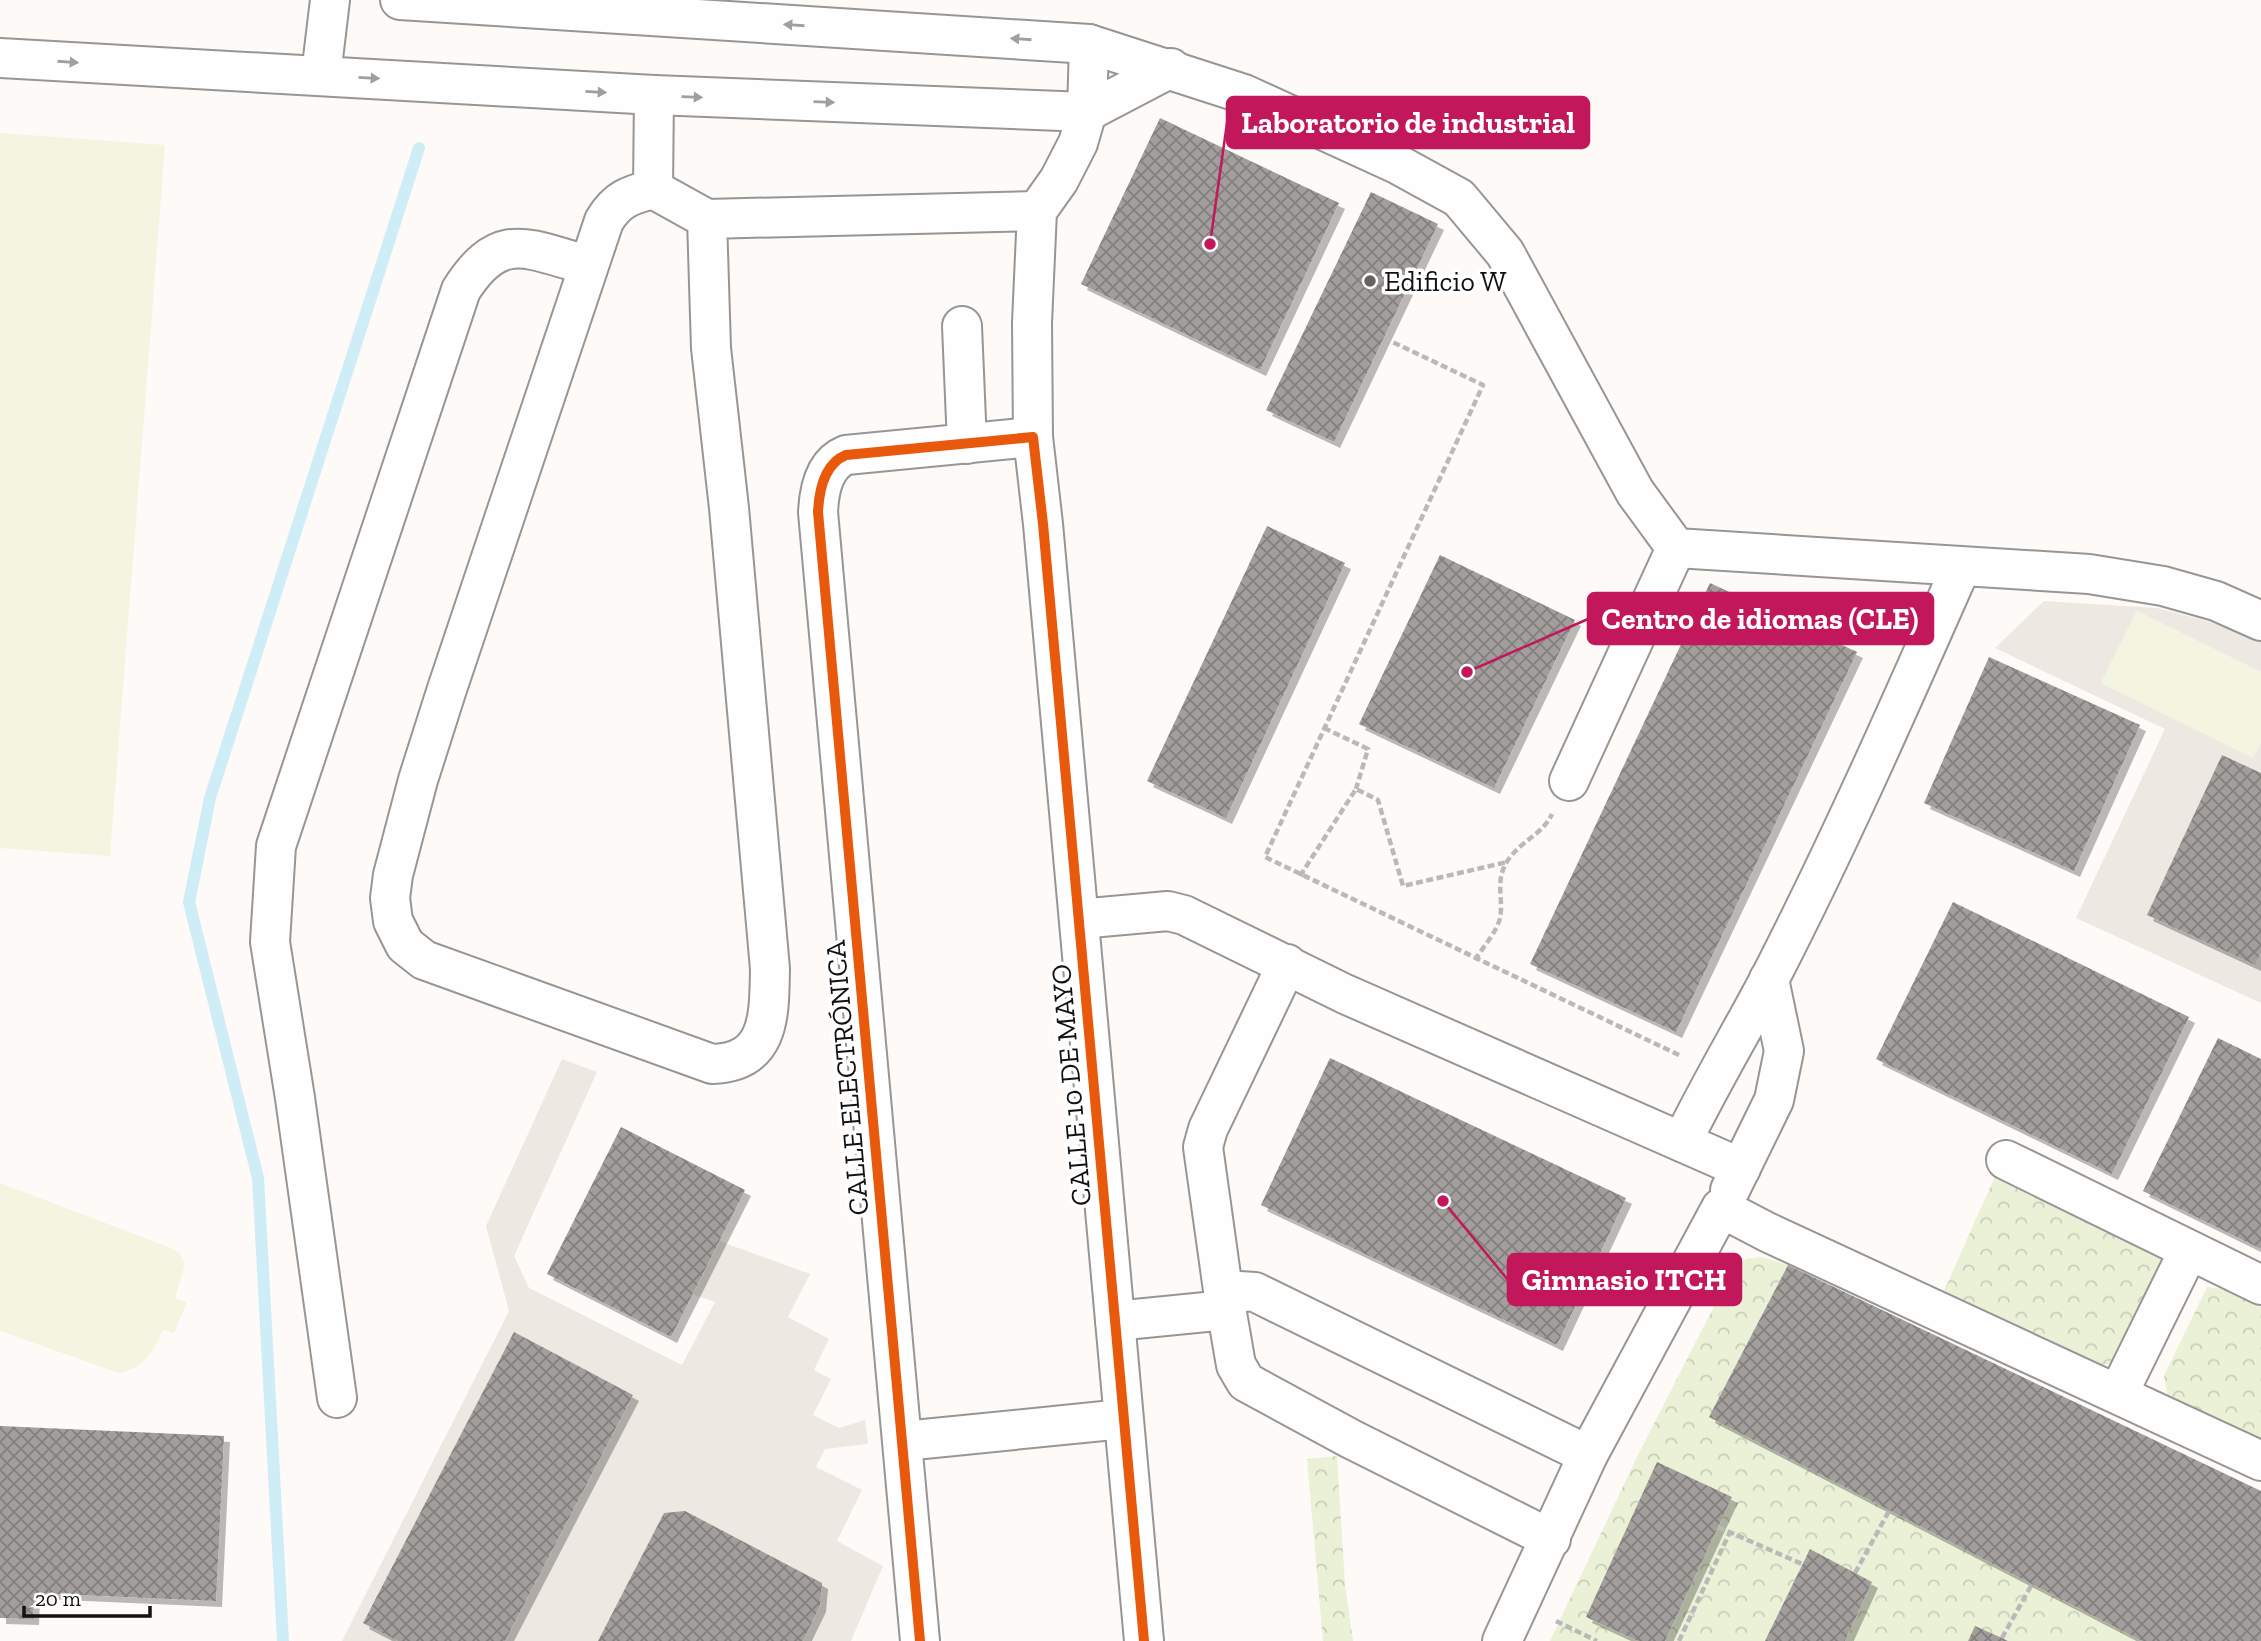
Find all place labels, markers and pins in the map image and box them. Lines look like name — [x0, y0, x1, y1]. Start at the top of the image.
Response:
callout: Laboratorio de industrial — [1227, 97, 1589, 148]
place label: Edificio W — [1384, 265, 1507, 298]
marker: Edificio W — [1362, 273, 1378, 289]
callout: Centro de idiomas (CLE) — [1588, 593, 1933, 644]
callout: Gimnasio ITCH — [1508, 1254, 1741, 1305]

